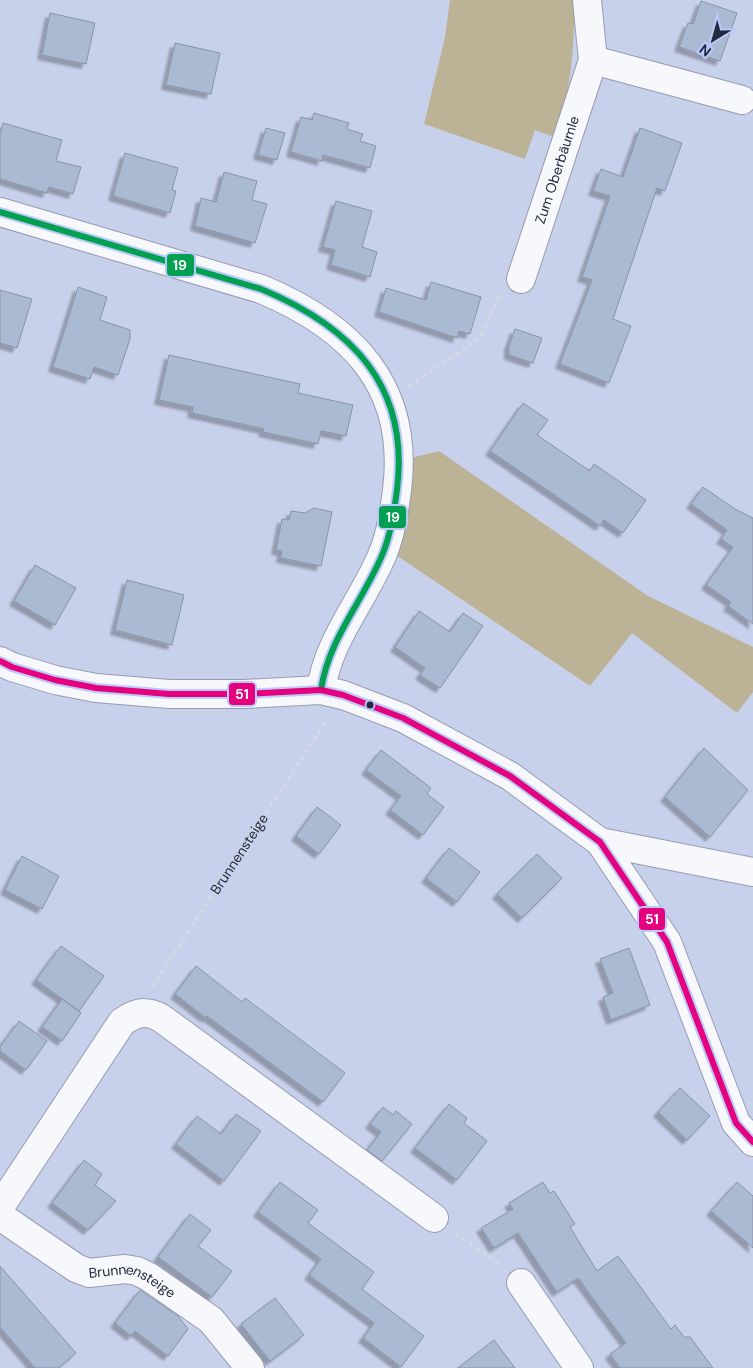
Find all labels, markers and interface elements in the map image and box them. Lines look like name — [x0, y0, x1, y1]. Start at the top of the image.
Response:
north arrow — [688, 15, 738, 65]
text: N — [696, 40, 715, 61]
street label: Zum Oberbäumle — [531, 113, 583, 226]
line badge: 19 — [166, 253, 195, 277]
text: 19 — [173, 256, 187, 274]
line badge: 19 — [378, 505, 407, 529]
text: 19 — [386, 508, 400, 526]
line badge: 51 — [228, 682, 256, 706]
text: 51 — [235, 685, 249, 703]
unlabelled marker — [365, 700, 375, 710]
street label: Brunnensteige — [206, 810, 272, 898]
line badge: 51 — [638, 907, 666, 931]
text: 51 — [645, 910, 659, 928]
street label: Brunnensteige — [88, 1260, 179, 1302]

